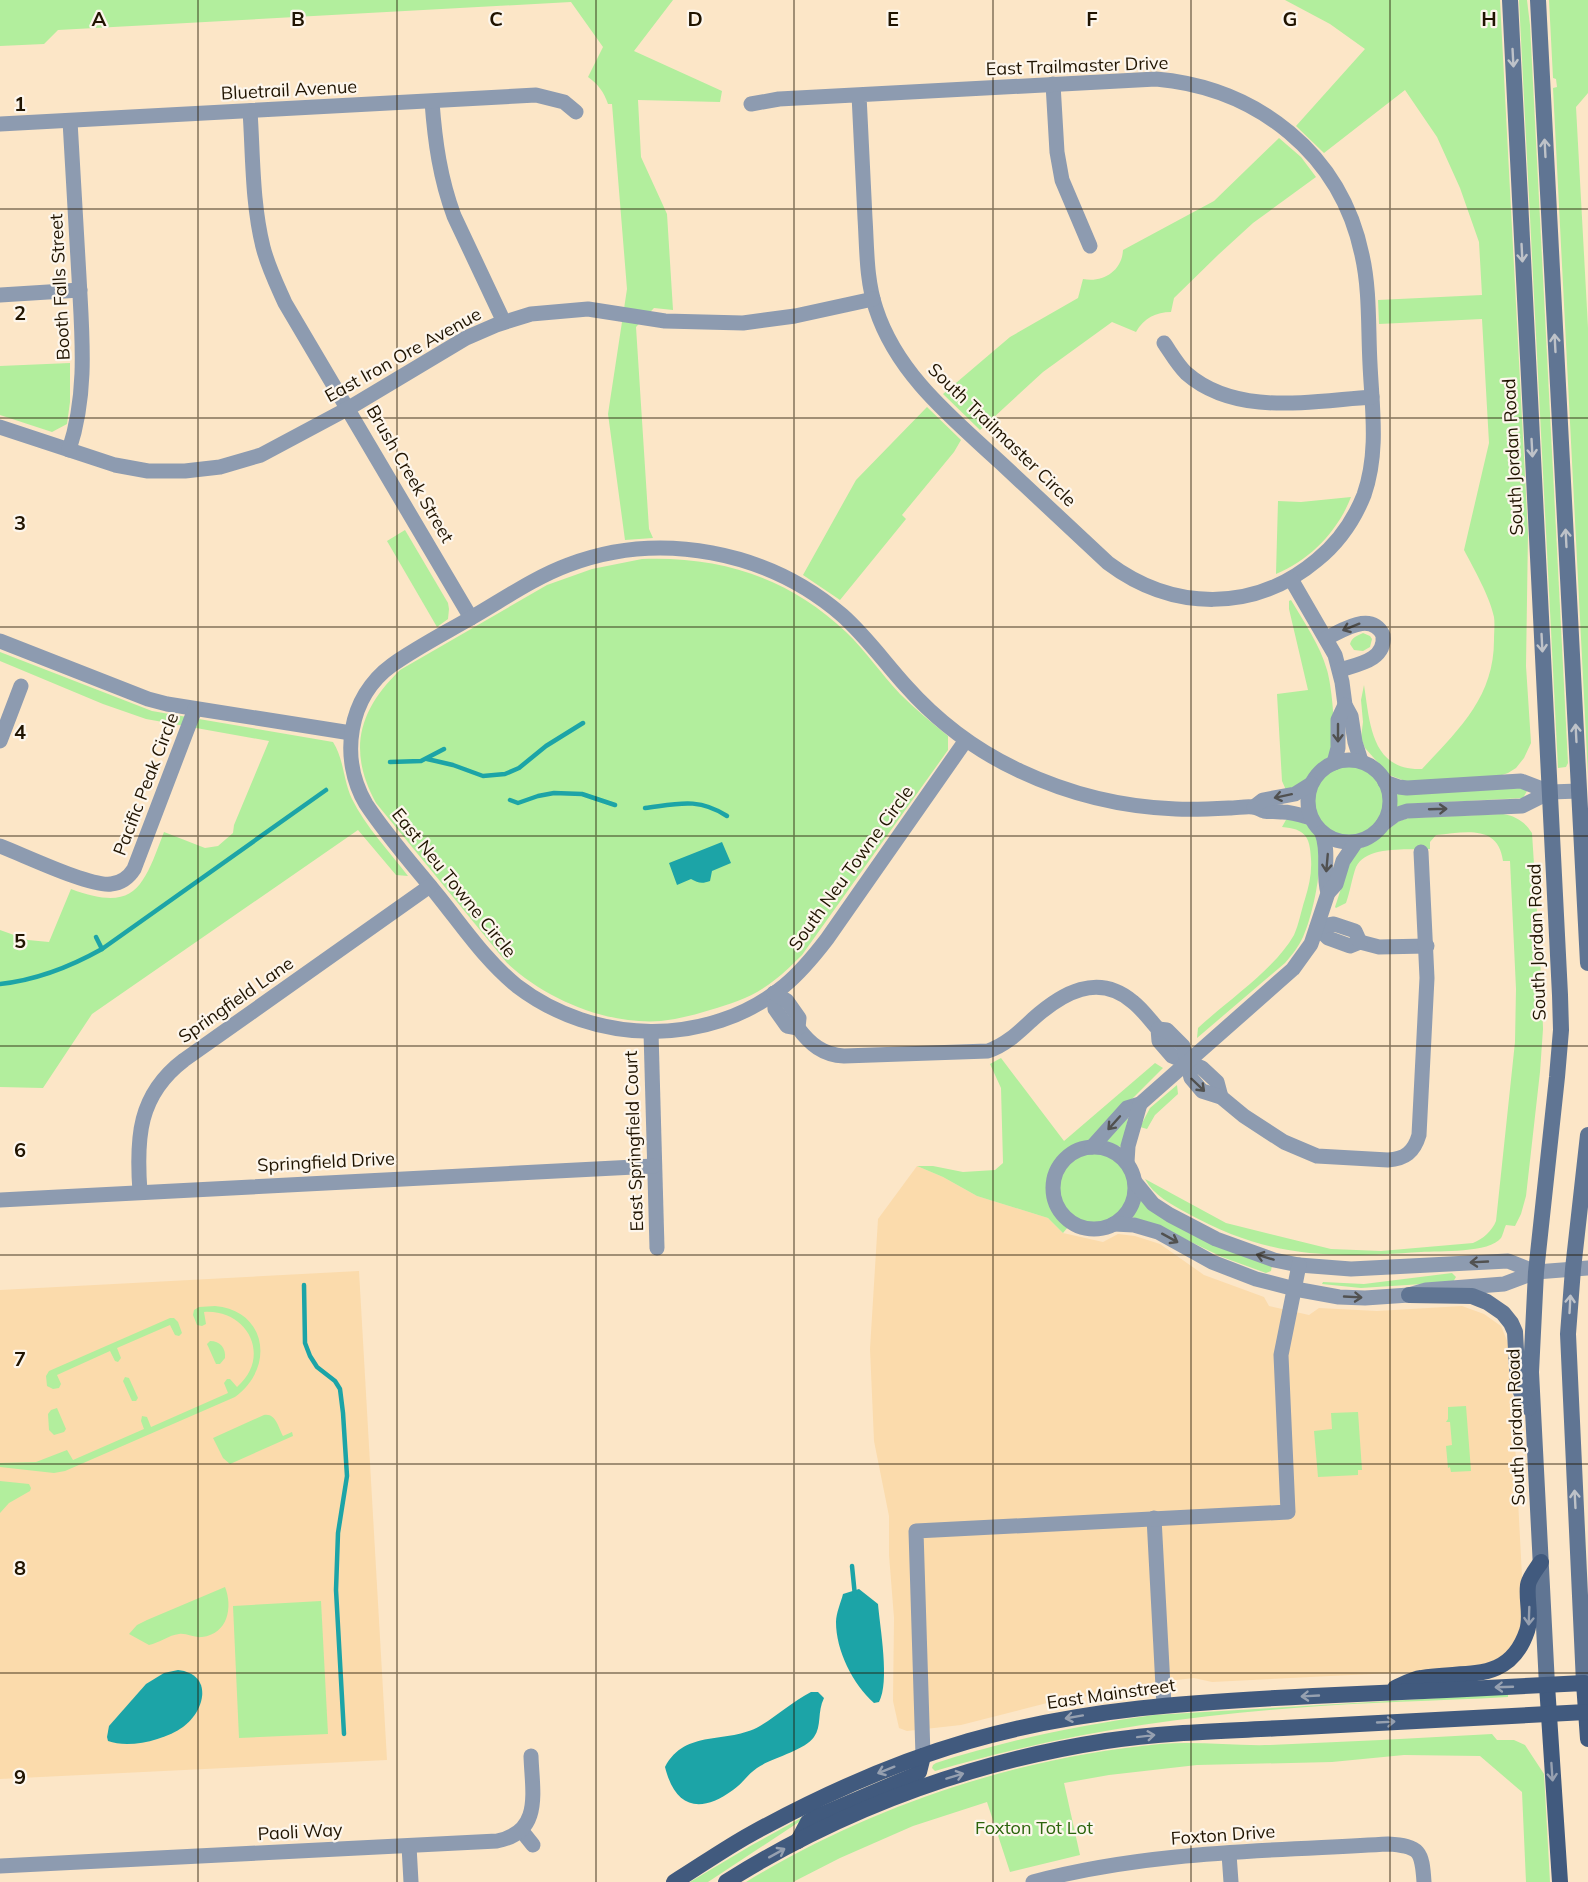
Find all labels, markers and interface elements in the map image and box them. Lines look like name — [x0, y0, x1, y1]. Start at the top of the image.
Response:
text: A — [92, 6, 107, 31]
text: B — [291, 6, 305, 31]
text: C — [489, 6, 503, 31]
text: D — [687, 6, 703, 31]
text: E — [887, 6, 899, 31]
text: F — [1086, 6, 1098, 31]
text: G — [1283, 6, 1297, 31]
text: H — [1481, 6, 1497, 31]
one-way arrow — [1507, 48, 1518, 68]
street label: East Trailmaster Drive — [985, 51, 1169, 80]
street label: Bluetrail Avenue — [220, 74, 358, 105]
text: 1 — [14, 91, 26, 116]
one-way arrow — [1540, 139, 1551, 159]
street label: Booth Falls Street — [44, 213, 75, 361]
one-way arrow — [1517, 243, 1528, 263]
text: 2 — [14, 300, 26, 325]
street label: East Iron Ore Avenue — [321, 302, 485, 407]
one-way arrow — [1550, 334, 1561, 354]
street label: South Trailmaster Circle — [923, 358, 1081, 511]
street label: South Jordan Road — [1497, 378, 1528, 536]
street label: Brush Creek Street — [362, 401, 459, 547]
one-way arrow — [1527, 437, 1538, 457]
text: 3 — [14, 510, 26, 535]
one-way arrow — [1560, 528, 1571, 548]
one-way arrow — [1343, 622, 1361, 633]
one-way arrow — [1537, 632, 1548, 652]
street label: Pacific Peak Circle — [108, 709, 183, 858]
text: 4 — [14, 719, 26, 744]
one-way arrow — [1332, 723, 1344, 743]
one-way arrow — [1570, 723, 1581, 743]
street label: South Neu Towne Circle — [783, 781, 918, 955]
one-way arrow — [1273, 791, 1292, 803]
street label: East Neu Towne Circle — [387, 803, 522, 962]
one-way arrow — [1428, 803, 1448, 814]
one-way arrow — [1321, 852, 1332, 872]
street label: South Jordan Road — [1522, 863, 1551, 1021]
text: 5 — [14, 928, 26, 953]
street label: Springfield Lane — [174, 951, 298, 1048]
street label: East Springfield Court — [619, 1050, 648, 1232]
one-way arrow — [1190, 1077, 1205, 1092]
one-way arrow — [1107, 1115, 1121, 1130]
text: 6 — [14, 1137, 26, 1162]
street label: Springfield Drive — [257, 1146, 395, 1177]
one-way arrow — [1161, 1232, 1178, 1244]
one-way arrow — [1255, 1251, 1274, 1262]
one-way arrow — [1470, 1257, 1490, 1268]
one-way arrow — [1343, 1292, 1363, 1303]
one-way arrow — [1565, 1295, 1576, 1315]
text: 7 — [14, 1346, 26, 1371]
street label: South Jordan Road — [1501, 1348, 1530, 1506]
one-way arrow — [1570, 1490, 1581, 1510]
text: 8 — [14, 1555, 26, 1580]
one-way arrow — [1523, 1606, 1534, 1625]
street label: East Mainstreet — [1045, 1673, 1177, 1714]
one-way arrow — [1495, 1681, 1515, 1693]
one-way arrow — [1300, 1691, 1320, 1702]
one-way arrow — [1064, 1712, 1084, 1723]
one-way arrow — [1376, 1717, 1396, 1728]
one-way arrow — [1136, 1730, 1155, 1741]
one-way arrow — [1547, 1762, 1558, 1782]
text: 9 — [14, 1764, 26, 1789]
one-way arrow — [878, 1765, 896, 1776]
one-way arrow — [945, 1770, 964, 1781]
park label: Foxton Tot Lot — [975, 1816, 1093, 1839]
street label: Paoli Way — [257, 1818, 343, 1845]
street label: Foxton Drive — [1170, 1819, 1276, 1850]
one-way arrow — [768, 1846, 785, 1858]

